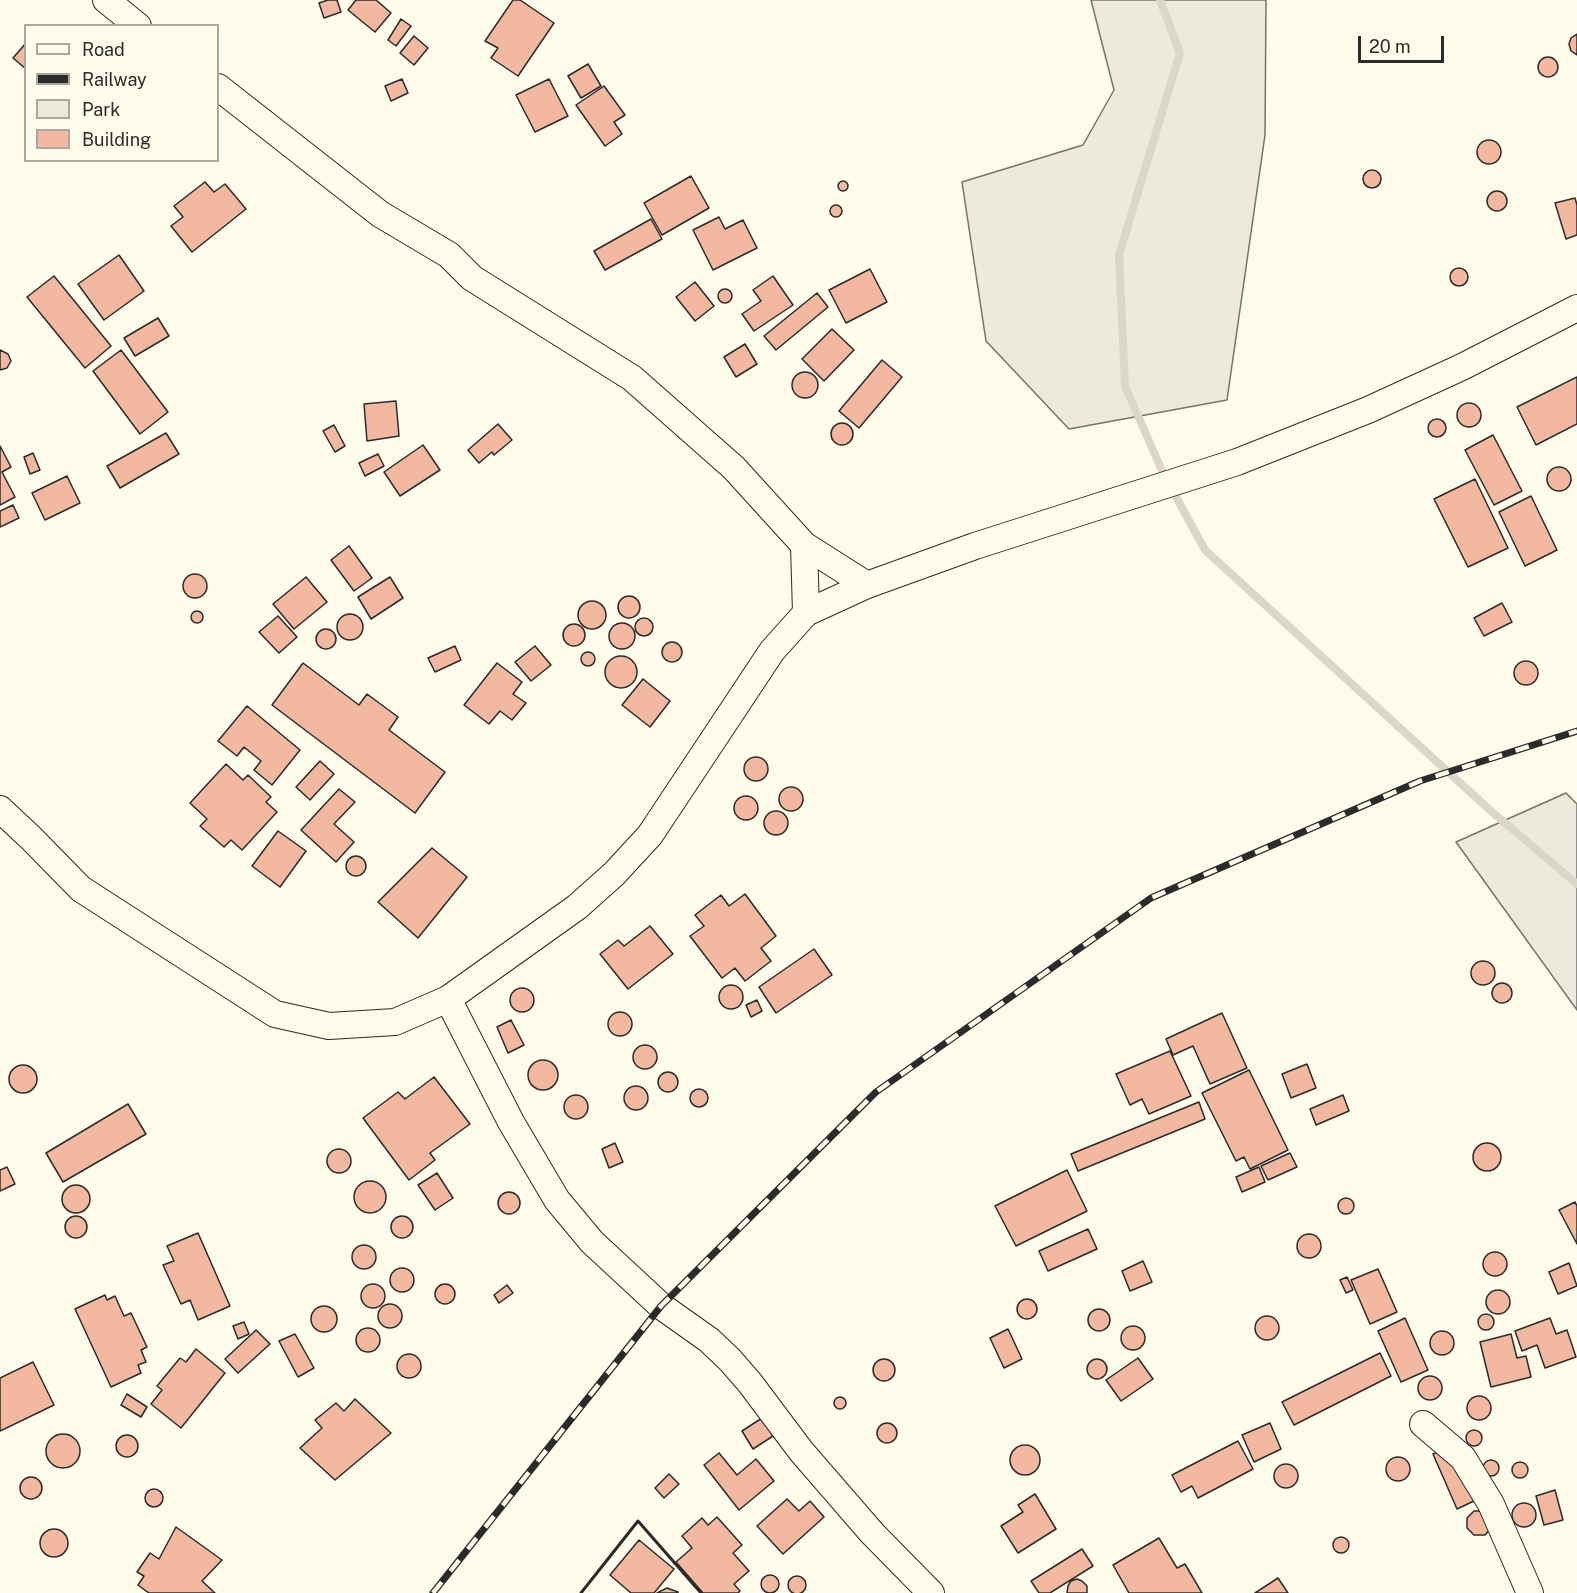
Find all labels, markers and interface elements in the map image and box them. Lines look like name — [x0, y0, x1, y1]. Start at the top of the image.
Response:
legend — [24, 24, 219, 162]
scale bar — [1361, 24, 1446, 62]
text: 20 m — [1369, 36, 1411, 57]
text: Road — [82, 39, 125, 60]
text: Railway — [82, 69, 147, 90]
text: Park — [82, 99, 120, 120]
text: Building — [82, 129, 151, 150]

